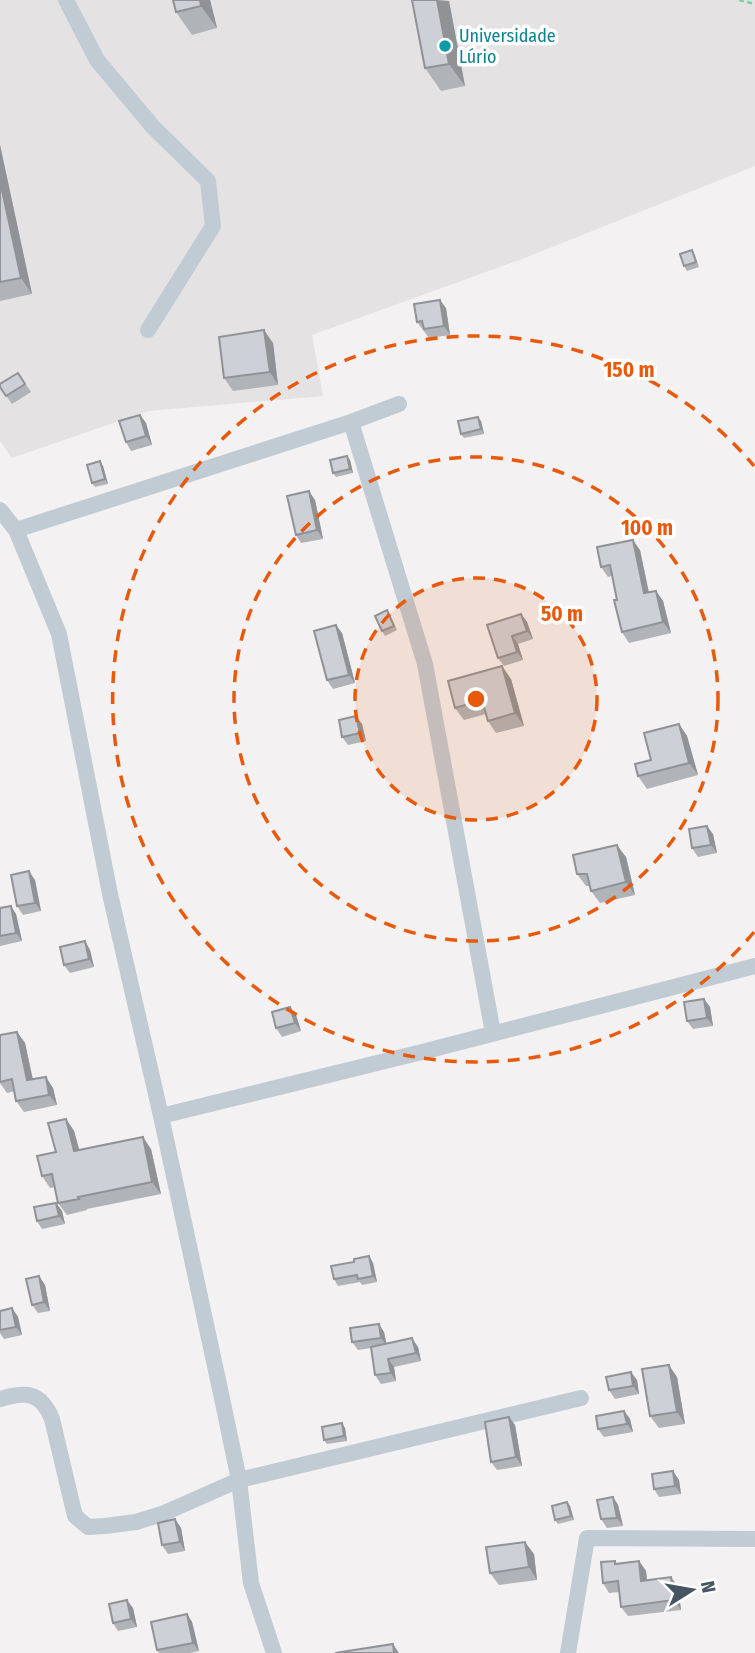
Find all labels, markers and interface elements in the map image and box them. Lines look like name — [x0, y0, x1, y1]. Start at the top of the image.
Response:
place label: Universidade Lúrio — [459, 25, 556, 68]
marker: Universidade Lúrio — [437, 38, 453, 54]
text: 150 m — [603, 357, 655, 383]
text: 100 m — [621, 515, 673, 541]
text: 50 m — [541, 601, 583, 627]
centre of rings — [464, 687, 488, 711]
north arrow — [657, 1555, 727, 1625]
text: N — [696, 1579, 721, 1595]

